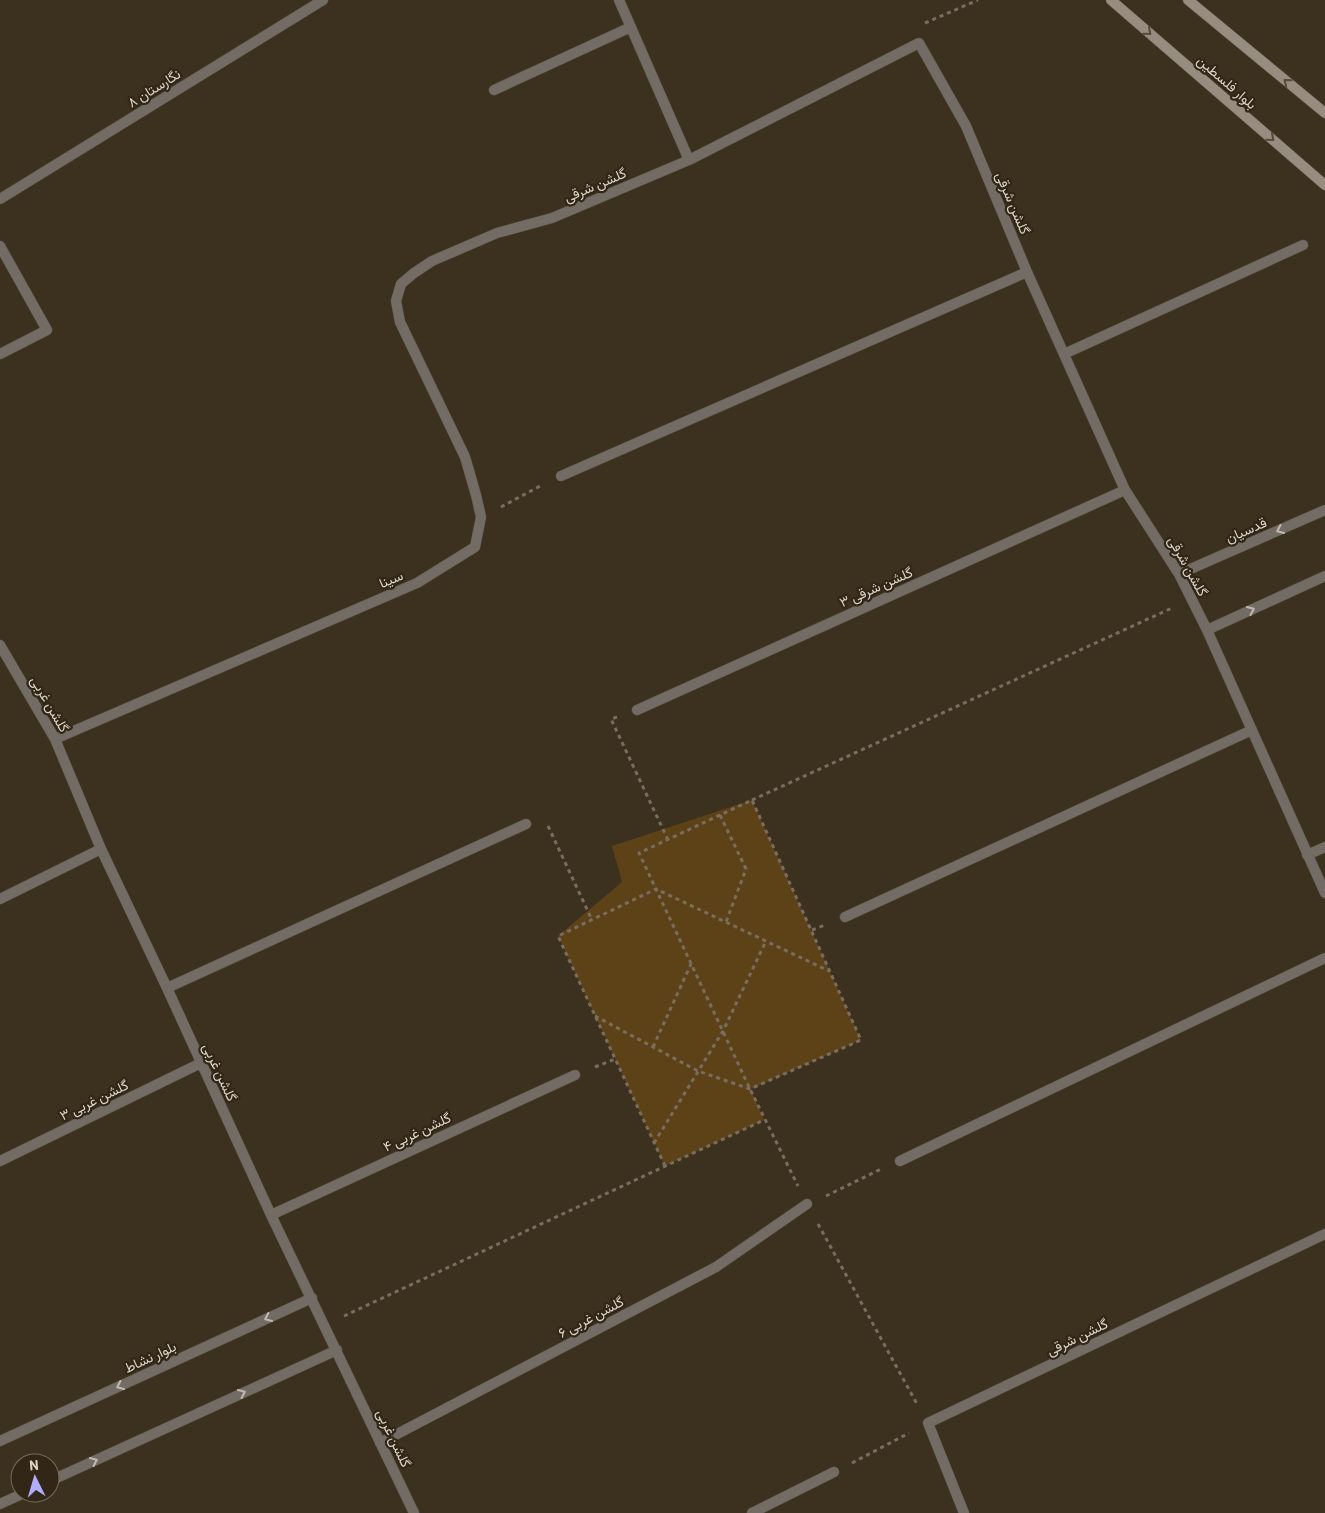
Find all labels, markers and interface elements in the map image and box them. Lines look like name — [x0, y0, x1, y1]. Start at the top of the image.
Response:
one-way arrow — [1142, 26, 1151, 35]
street label: بلوار فلسطین — [1193, 51, 1261, 113]
street label: نگارستان ۸ — [124, 65, 184, 111]
one-way arrow — [1284, 79, 1293, 88]
one-way arrow — [1265, 132, 1274, 141]
street label: گلشن شرقی — [561, 164, 629, 206]
street label: گلشن شرقی — [992, 169, 1034, 237]
street label: قدسیان — [1223, 513, 1269, 547]
one-way arrow — [1276, 523, 1285, 534]
street label: گلشن شرقی — [1164, 533, 1212, 599]
street label: گلشن شرقی ۳ — [837, 563, 915, 611]
street label: سینا — [376, 566, 405, 591]
one-way arrow — [1246, 605, 1255, 616]
street label: گلشن غربی — [27, 673, 73, 735]
street label: گلشن غربی — [199, 1040, 241, 1104]
street label: گلشن غربی ۳ — [57, 1076, 131, 1124]
street label: گلشن غربی ۴ — [380, 1108, 454, 1156]
street label: گلشن غربی ۶ — [555, 1292, 627, 1342]
one-way arrow — [264, 1312, 273, 1323]
street label: گلشن شرقی — [1043, 1314, 1111, 1360]
street label: بلوار نشاط — [121, 1337, 179, 1377]
one-way arrow — [116, 1379, 125, 1390]
one-way arrow — [237, 1389, 246, 1399]
street label: گلشن غربی — [373, 1406, 415, 1470]
north arrow — [10, 1453, 60, 1503]
text: N — [28, 1456, 39, 1473]
one-way arrow — [89, 1456, 98, 1467]

